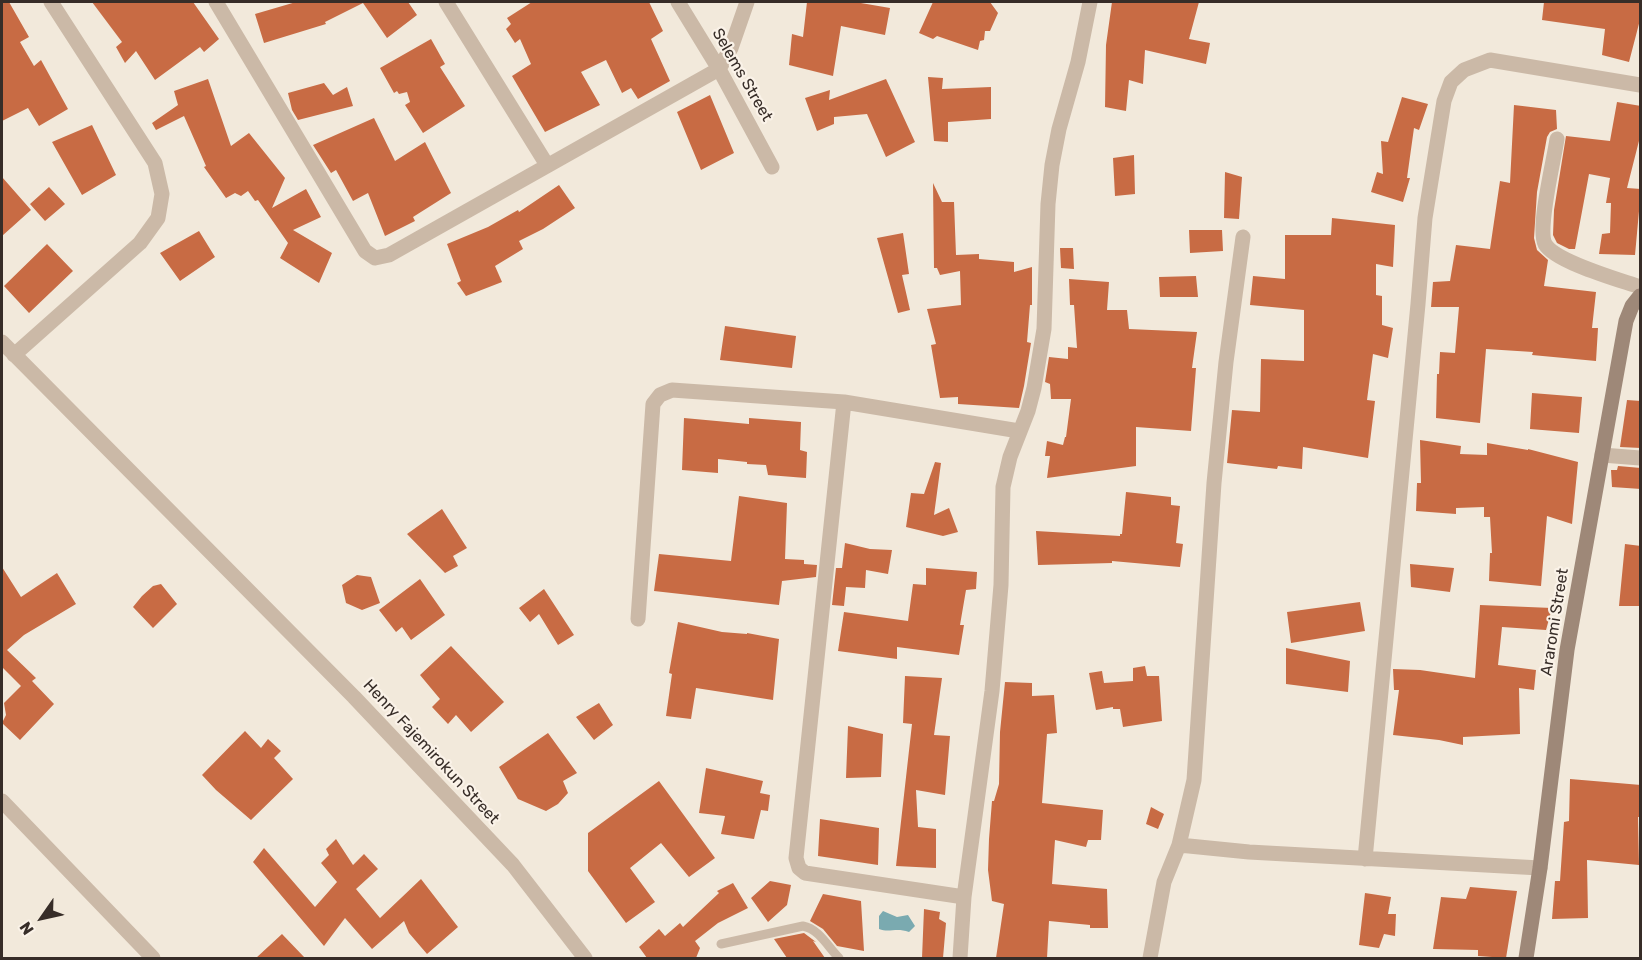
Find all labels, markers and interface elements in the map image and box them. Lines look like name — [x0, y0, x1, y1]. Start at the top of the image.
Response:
street label: Selems Street — [708, 25, 776, 125]
street label: Araromi Street — [1537, 567, 1573, 677]
street label: Henry Fajemirokun Street — [359, 676, 503, 828]
north arrow — [12, 888, 72, 948]
text: N — [16, 918, 38, 938]

